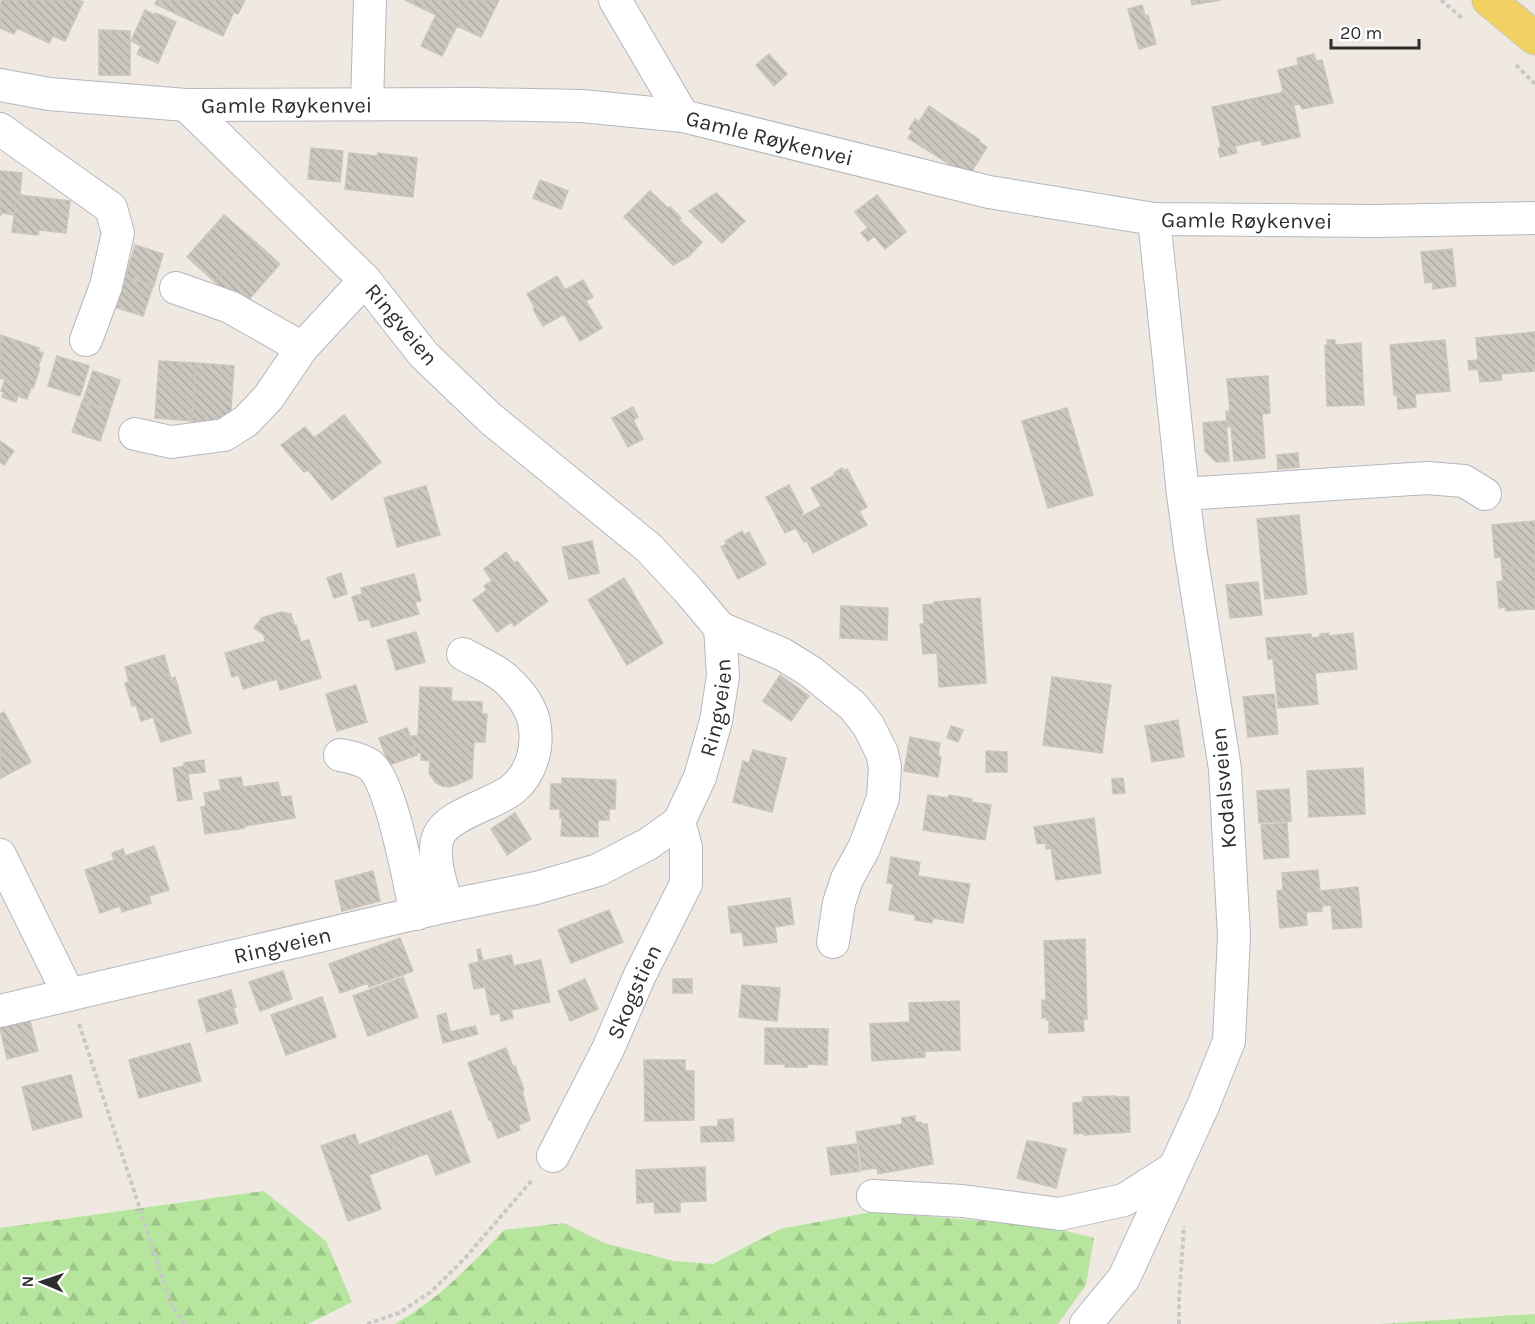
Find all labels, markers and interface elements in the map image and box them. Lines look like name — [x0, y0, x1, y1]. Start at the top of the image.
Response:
scale bar — [1331, 12, 1420, 50]
text: 20 m — [1340, 22, 1382, 44]
street label: Gamle Røykenvei — [201, 92, 372, 119]
street label: Gamle Røykenvei — [683, 105, 856, 172]
street label: Gamle Røykenvei — [1161, 207, 1332, 235]
street label: Ringveien — [359, 278, 443, 371]
street label: Ringveien — [694, 658, 737, 760]
street label: Kodalsveien — [1206, 726, 1242, 850]
street label: Ringveien — [231, 922, 334, 970]
street label: Skogstien — [602, 940, 667, 1043]
north arrow — [12, 1252, 72, 1312]
text: N — [18, 1275, 37, 1288]

